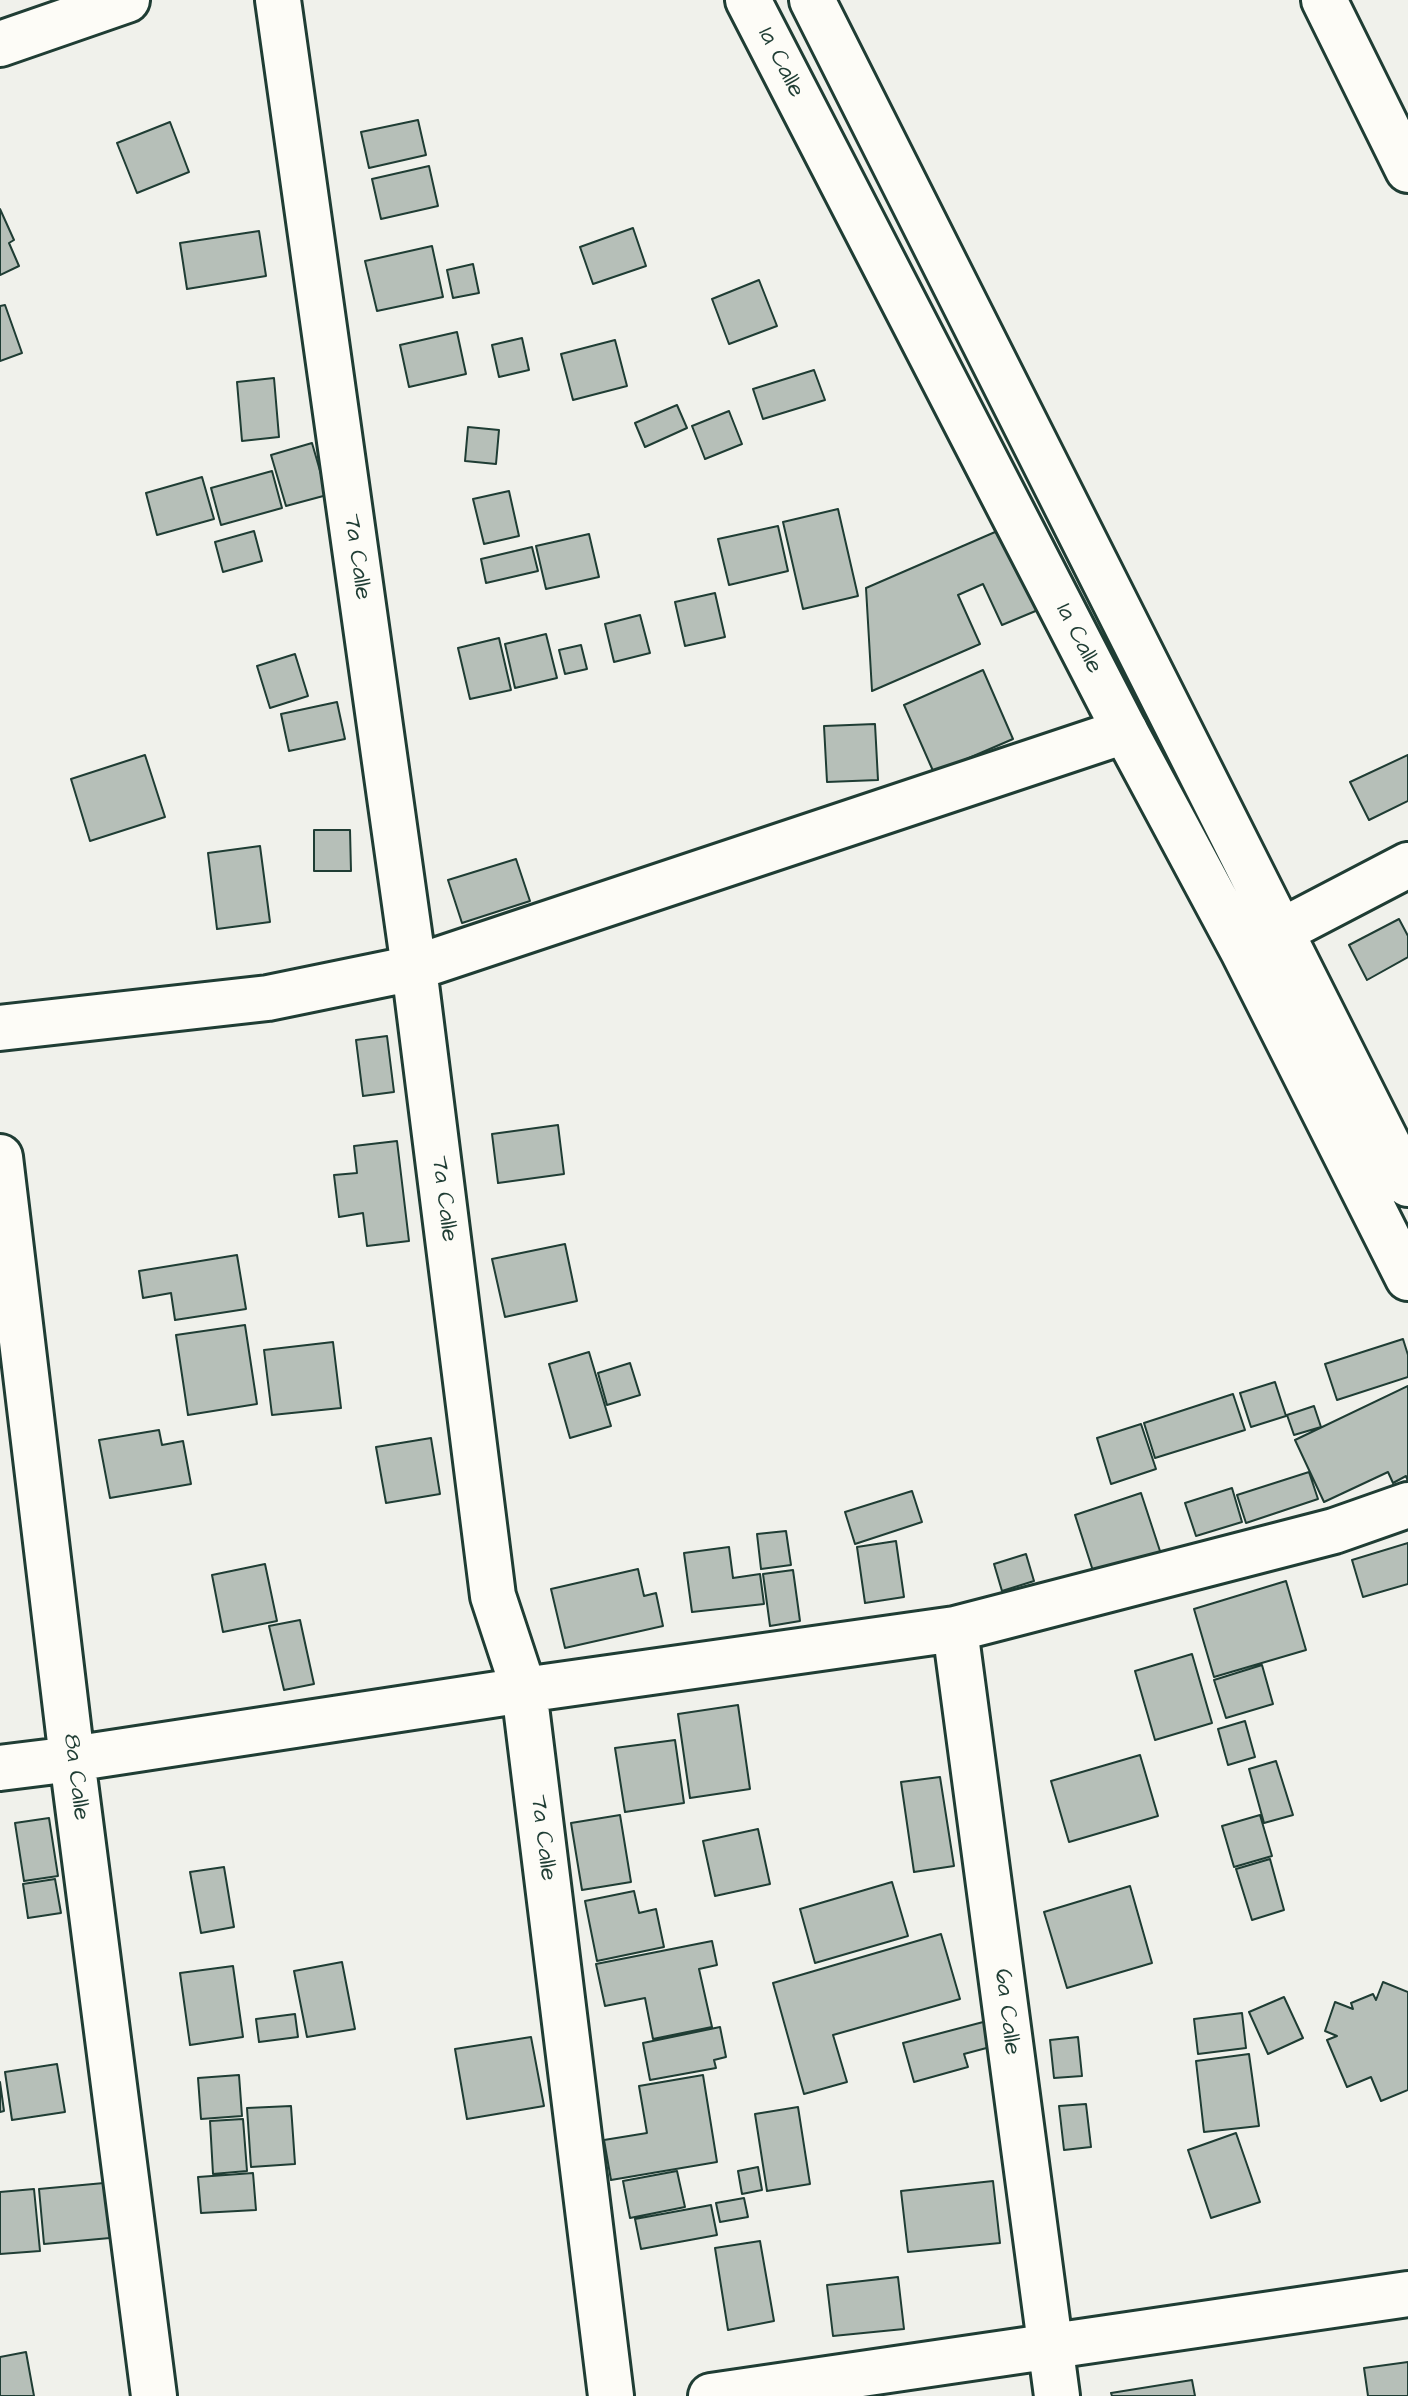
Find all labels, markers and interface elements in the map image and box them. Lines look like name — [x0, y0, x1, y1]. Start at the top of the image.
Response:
street label: 1a Calle — [750, 23, 810, 103]
street label: 7a Calle — [336, 512, 376, 602]
street label: 1a Calle — [1048, 599, 1108, 679]
street label: 7a Calle — [423, 1154, 463, 1244]
street label: 8a Calle — [55, 1732, 95, 1822]
street label: 7a Calle — [522, 1793, 562, 1883]
street label: 6a Calle — [986, 1967, 1026, 2057]

